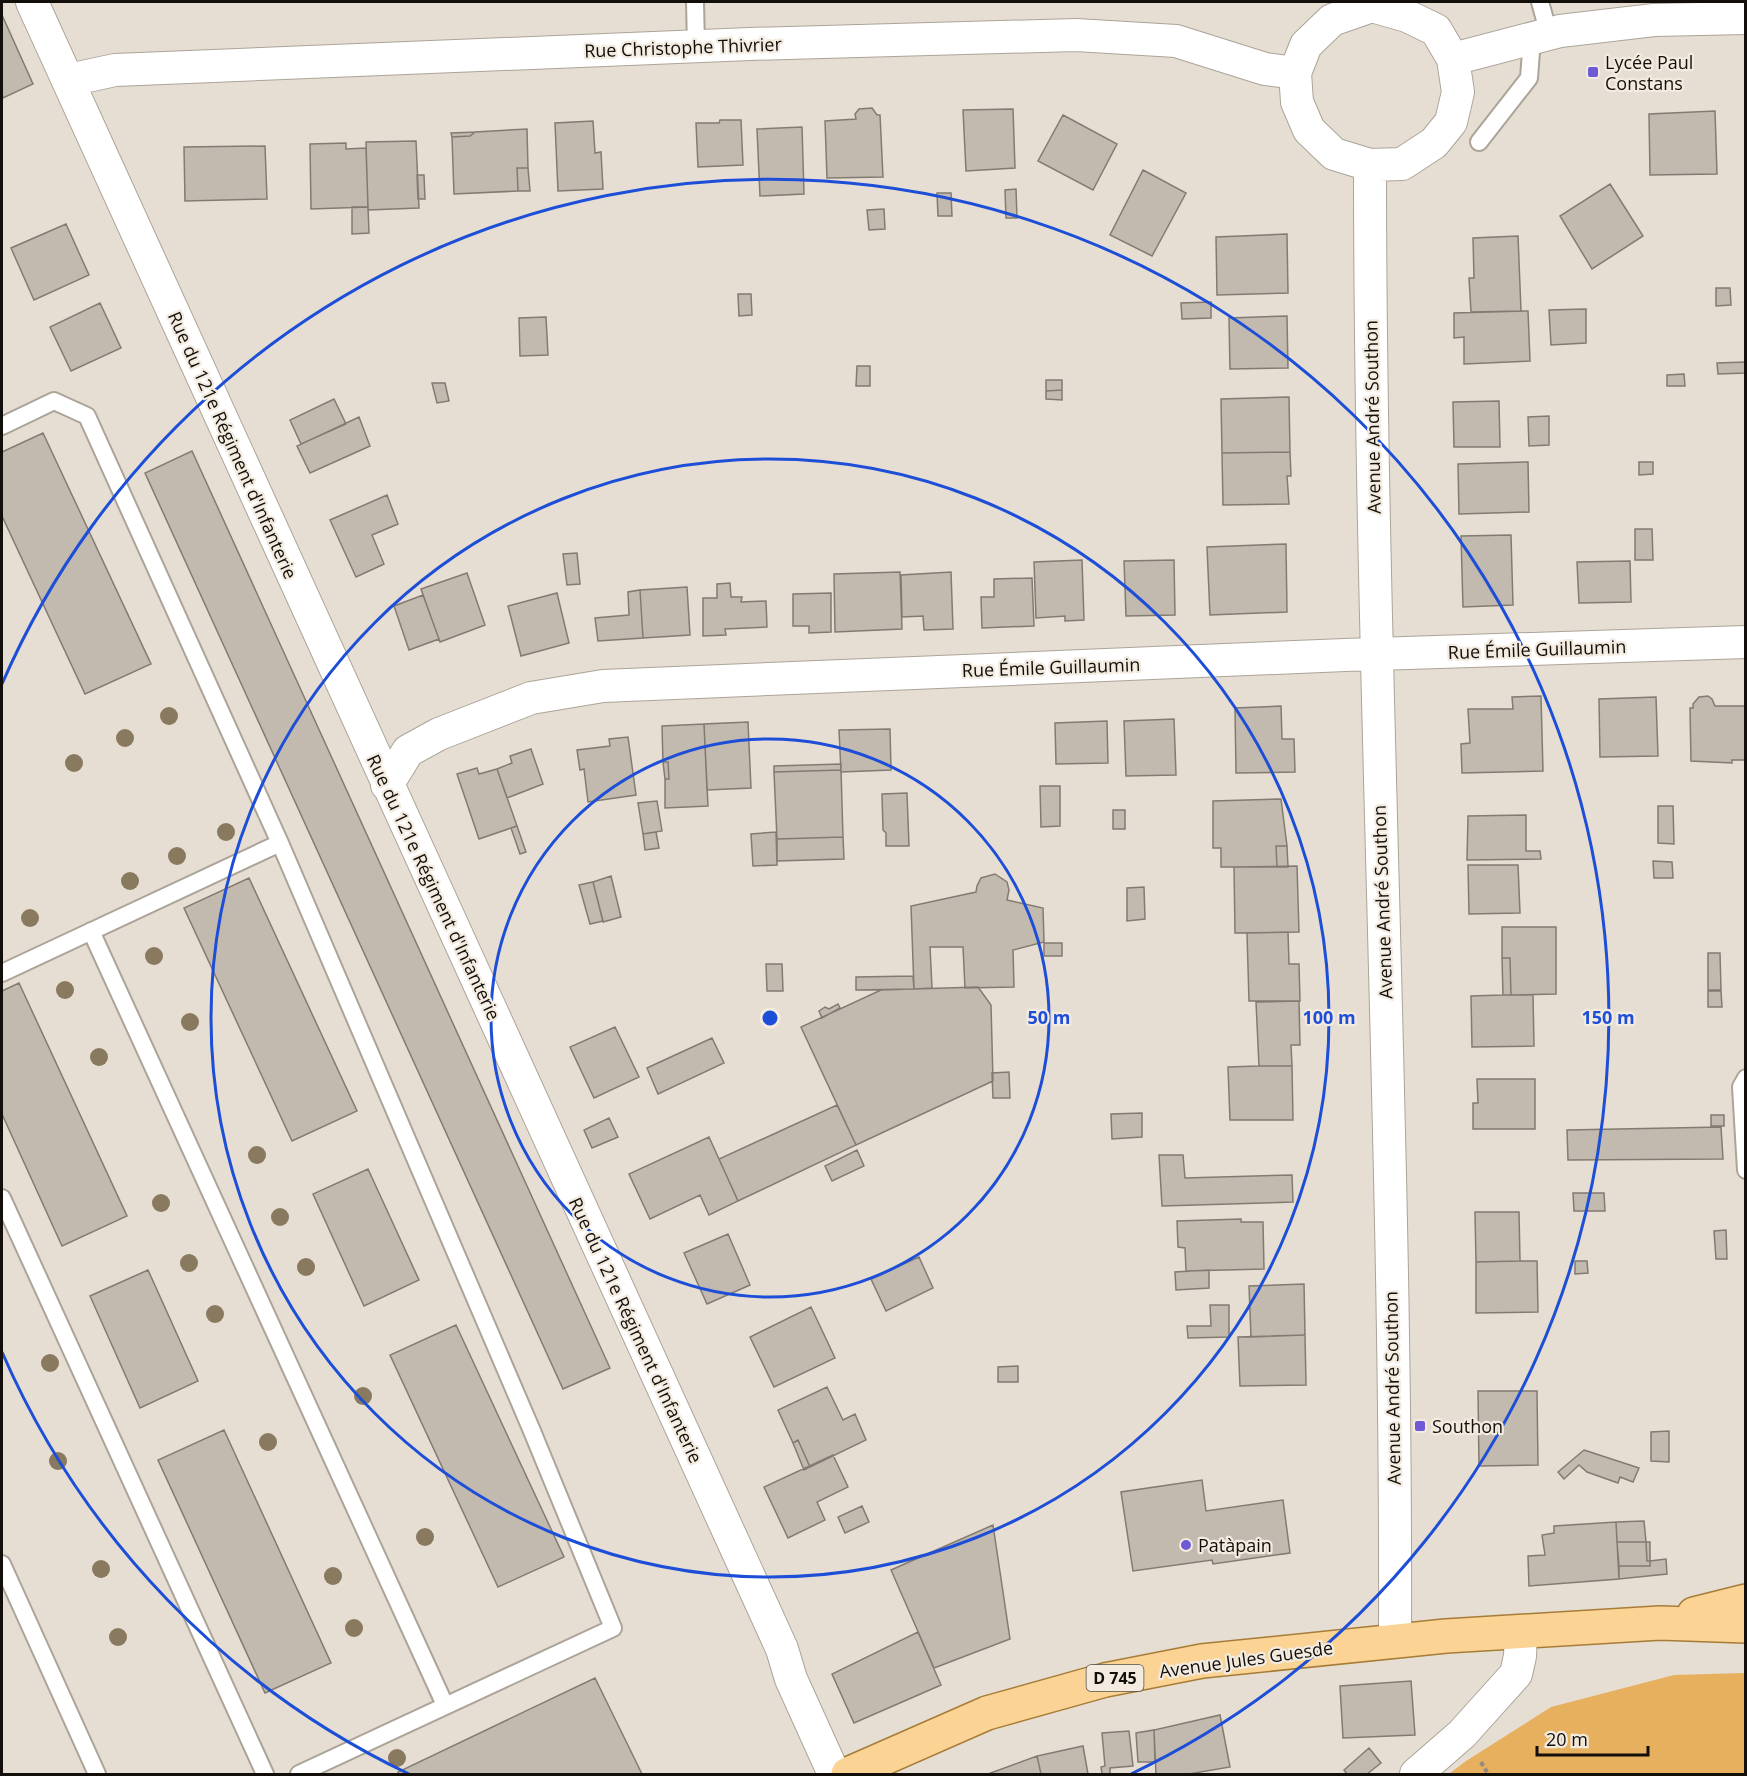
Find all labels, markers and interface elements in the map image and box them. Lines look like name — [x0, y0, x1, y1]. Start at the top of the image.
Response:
street label: Rue Christophe Thivrier — [584, 32, 783, 62]
place label: Lycée Paul Constans — [1605, 50, 1693, 95]
marker: Lycée Paul Constans — [1586, 65, 1600, 79]
street label: Rue du 121e Régiment d'Infanterie — [163, 307, 303, 583]
street label: Avenue André Southon — [1358, 320, 1386, 514]
street label: Rue Émile Guillaumin — [1447, 634, 1627, 664]
street label: Rue Émile Guillaumin — [961, 652, 1141, 682]
street label: Rue du 121e Régiment d'Infanterie — [362, 750, 506, 1024]
street label: Avenue André Southon — [1367, 805, 1397, 999]
text: 50 m — [1028, 1005, 1070, 1029]
text: 100 m — [1302, 1005, 1356, 1029]
text: 150 m — [1581, 1005, 1635, 1029]
centre of rings — [760, 1008, 780, 1028]
street label: Rue du 121e Régiment d'Infanterie — [564, 1193, 708, 1467]
street label: Avenue André Southon — [1378, 1291, 1406, 1485]
place label: Southon — [1432, 1414, 1503, 1438]
marker: Southon — [1413, 1419, 1427, 1433]
place label: Patàpain — [1198, 1533, 1272, 1557]
marker: Patàpain — [1179, 1538, 1193, 1552]
street label: Avenue Jules Guesde — [1158, 1635, 1334, 1683]
road number: D 745 — [1086, 1665, 1144, 1691]
scale bar — [1537, 1719, 1648, 1757]
text: 20 m — [1546, 1727, 1588, 1751]

